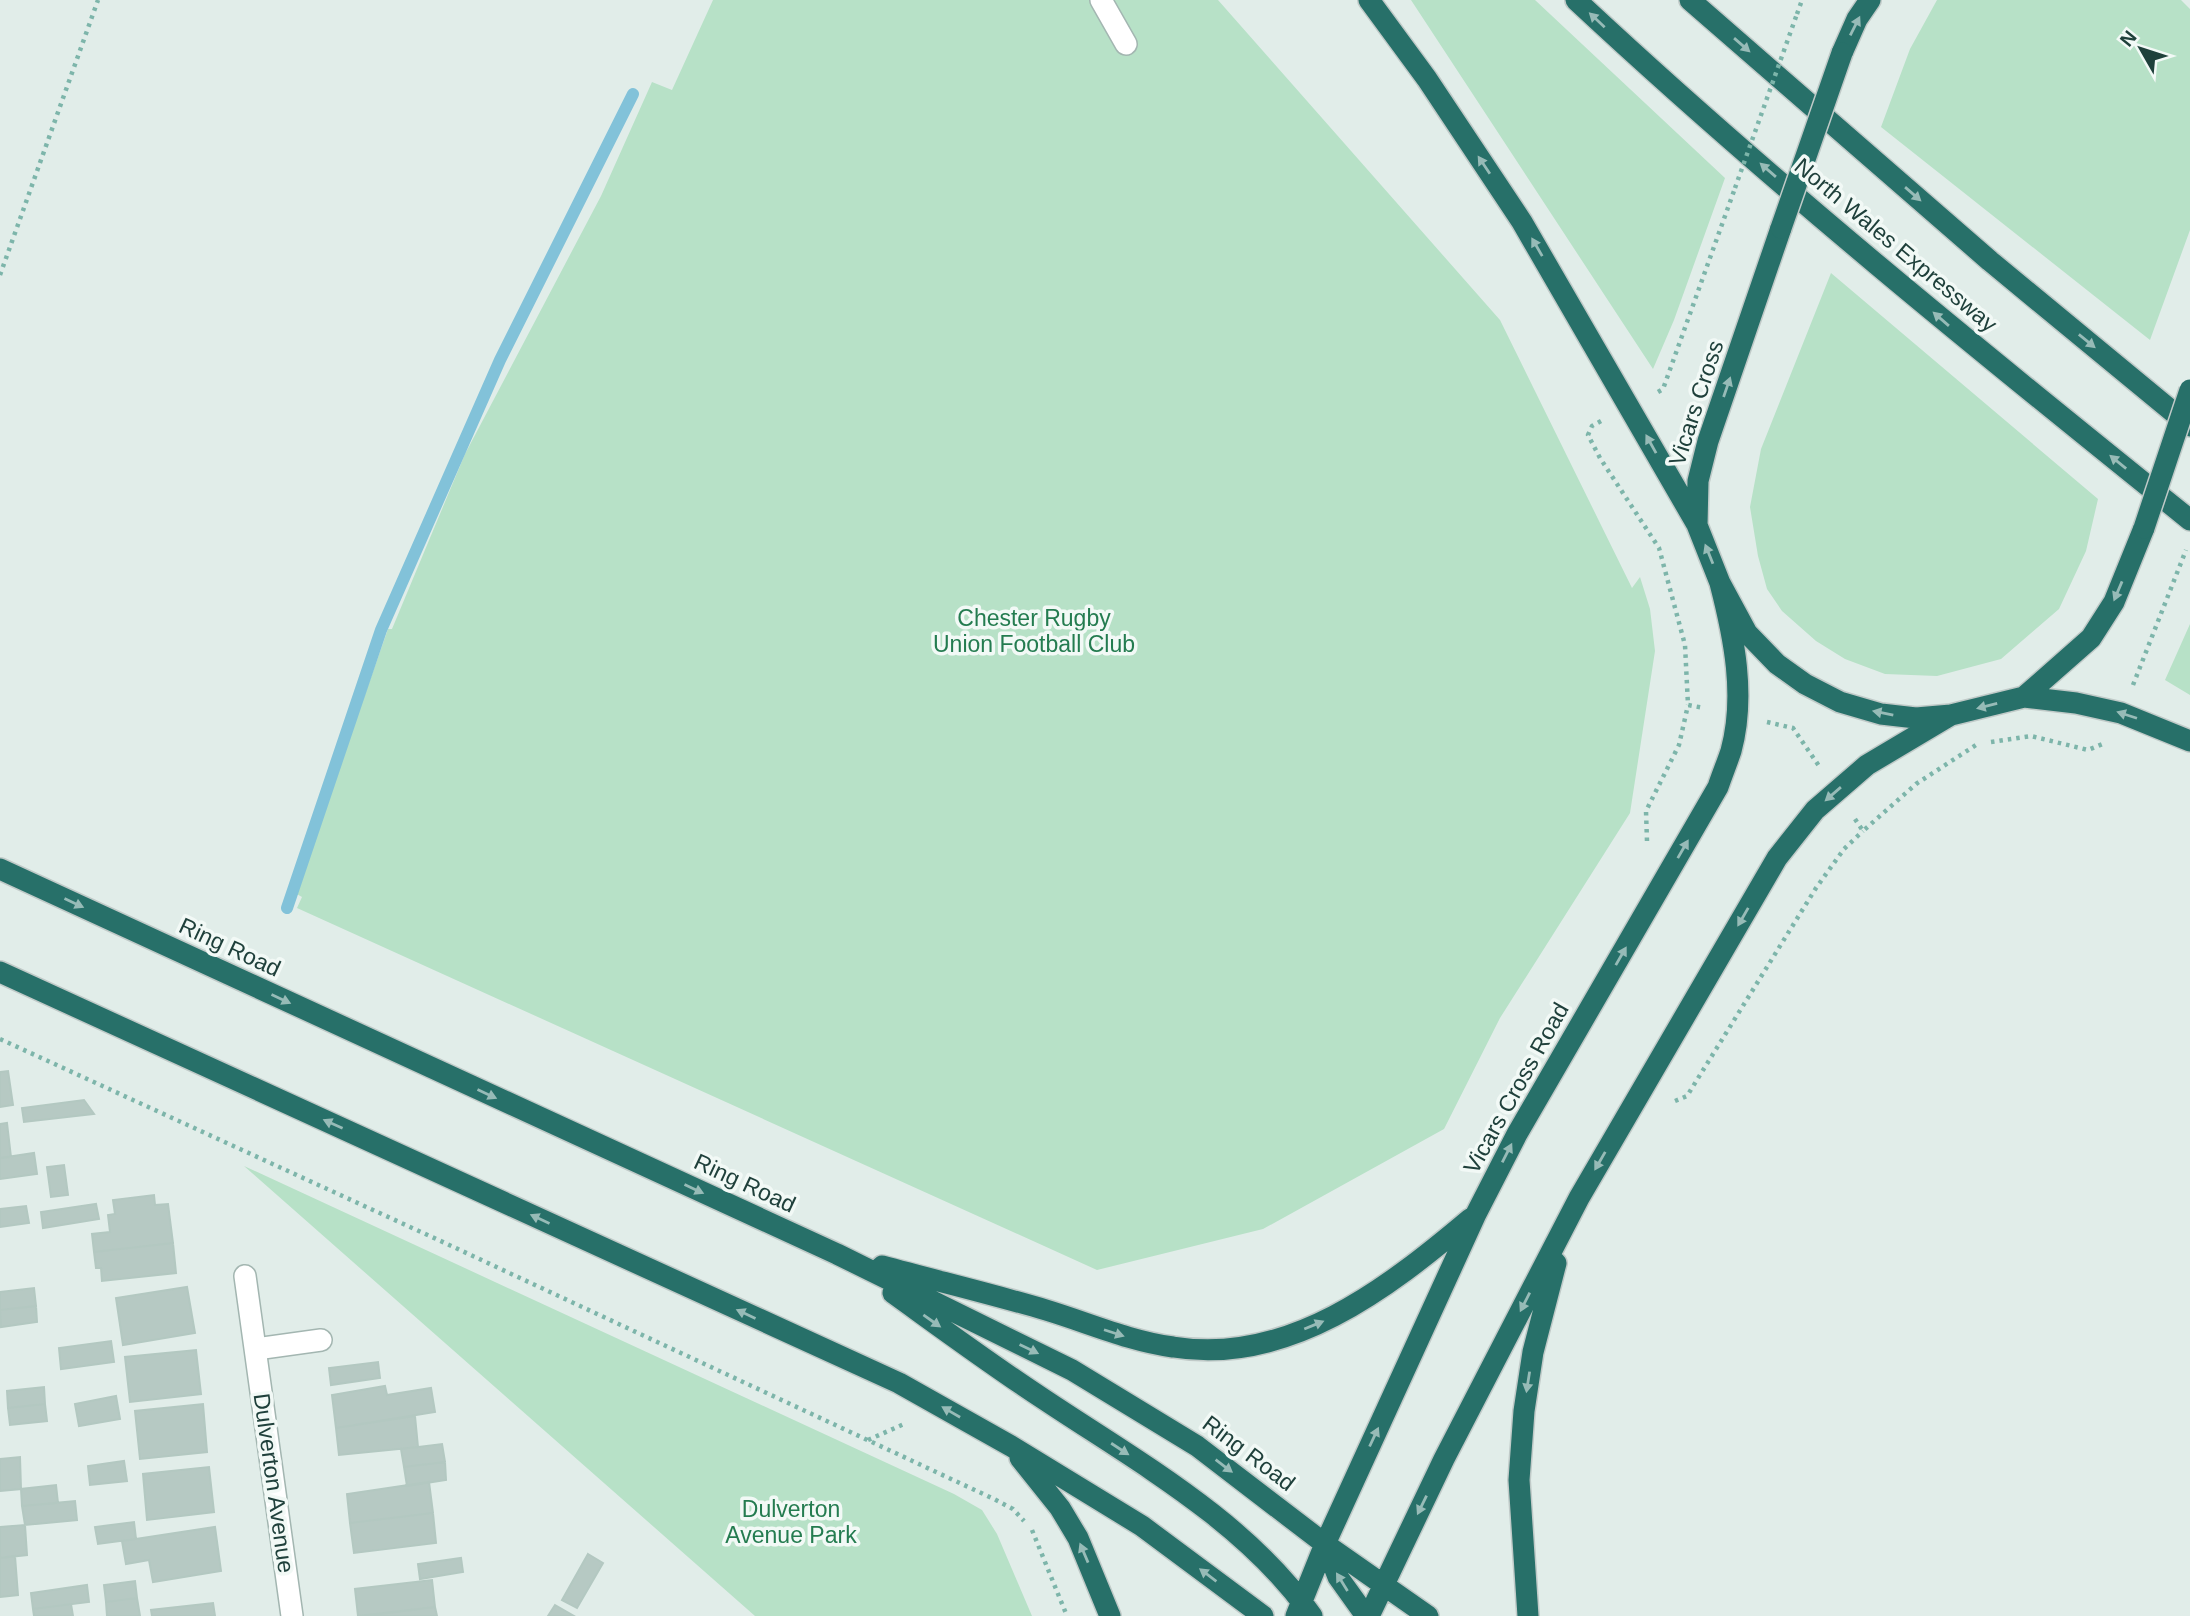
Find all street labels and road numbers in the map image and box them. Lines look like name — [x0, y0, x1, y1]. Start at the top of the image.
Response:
street label: North Wales Expressway — [1790, 153, 2003, 338]
street label: Vicars Cross — [1664, 337, 1728, 469]
street label: Ring Road — [175, 912, 285, 982]
street label: Vicars Cross Road — [1458, 998, 1574, 1178]
street label: Ring Road — [690, 1148, 800, 1218]
street label: Dulverton Avenue — [249, 1391, 299, 1575]
street label: Ring Road — [1198, 1410, 1300, 1496]

